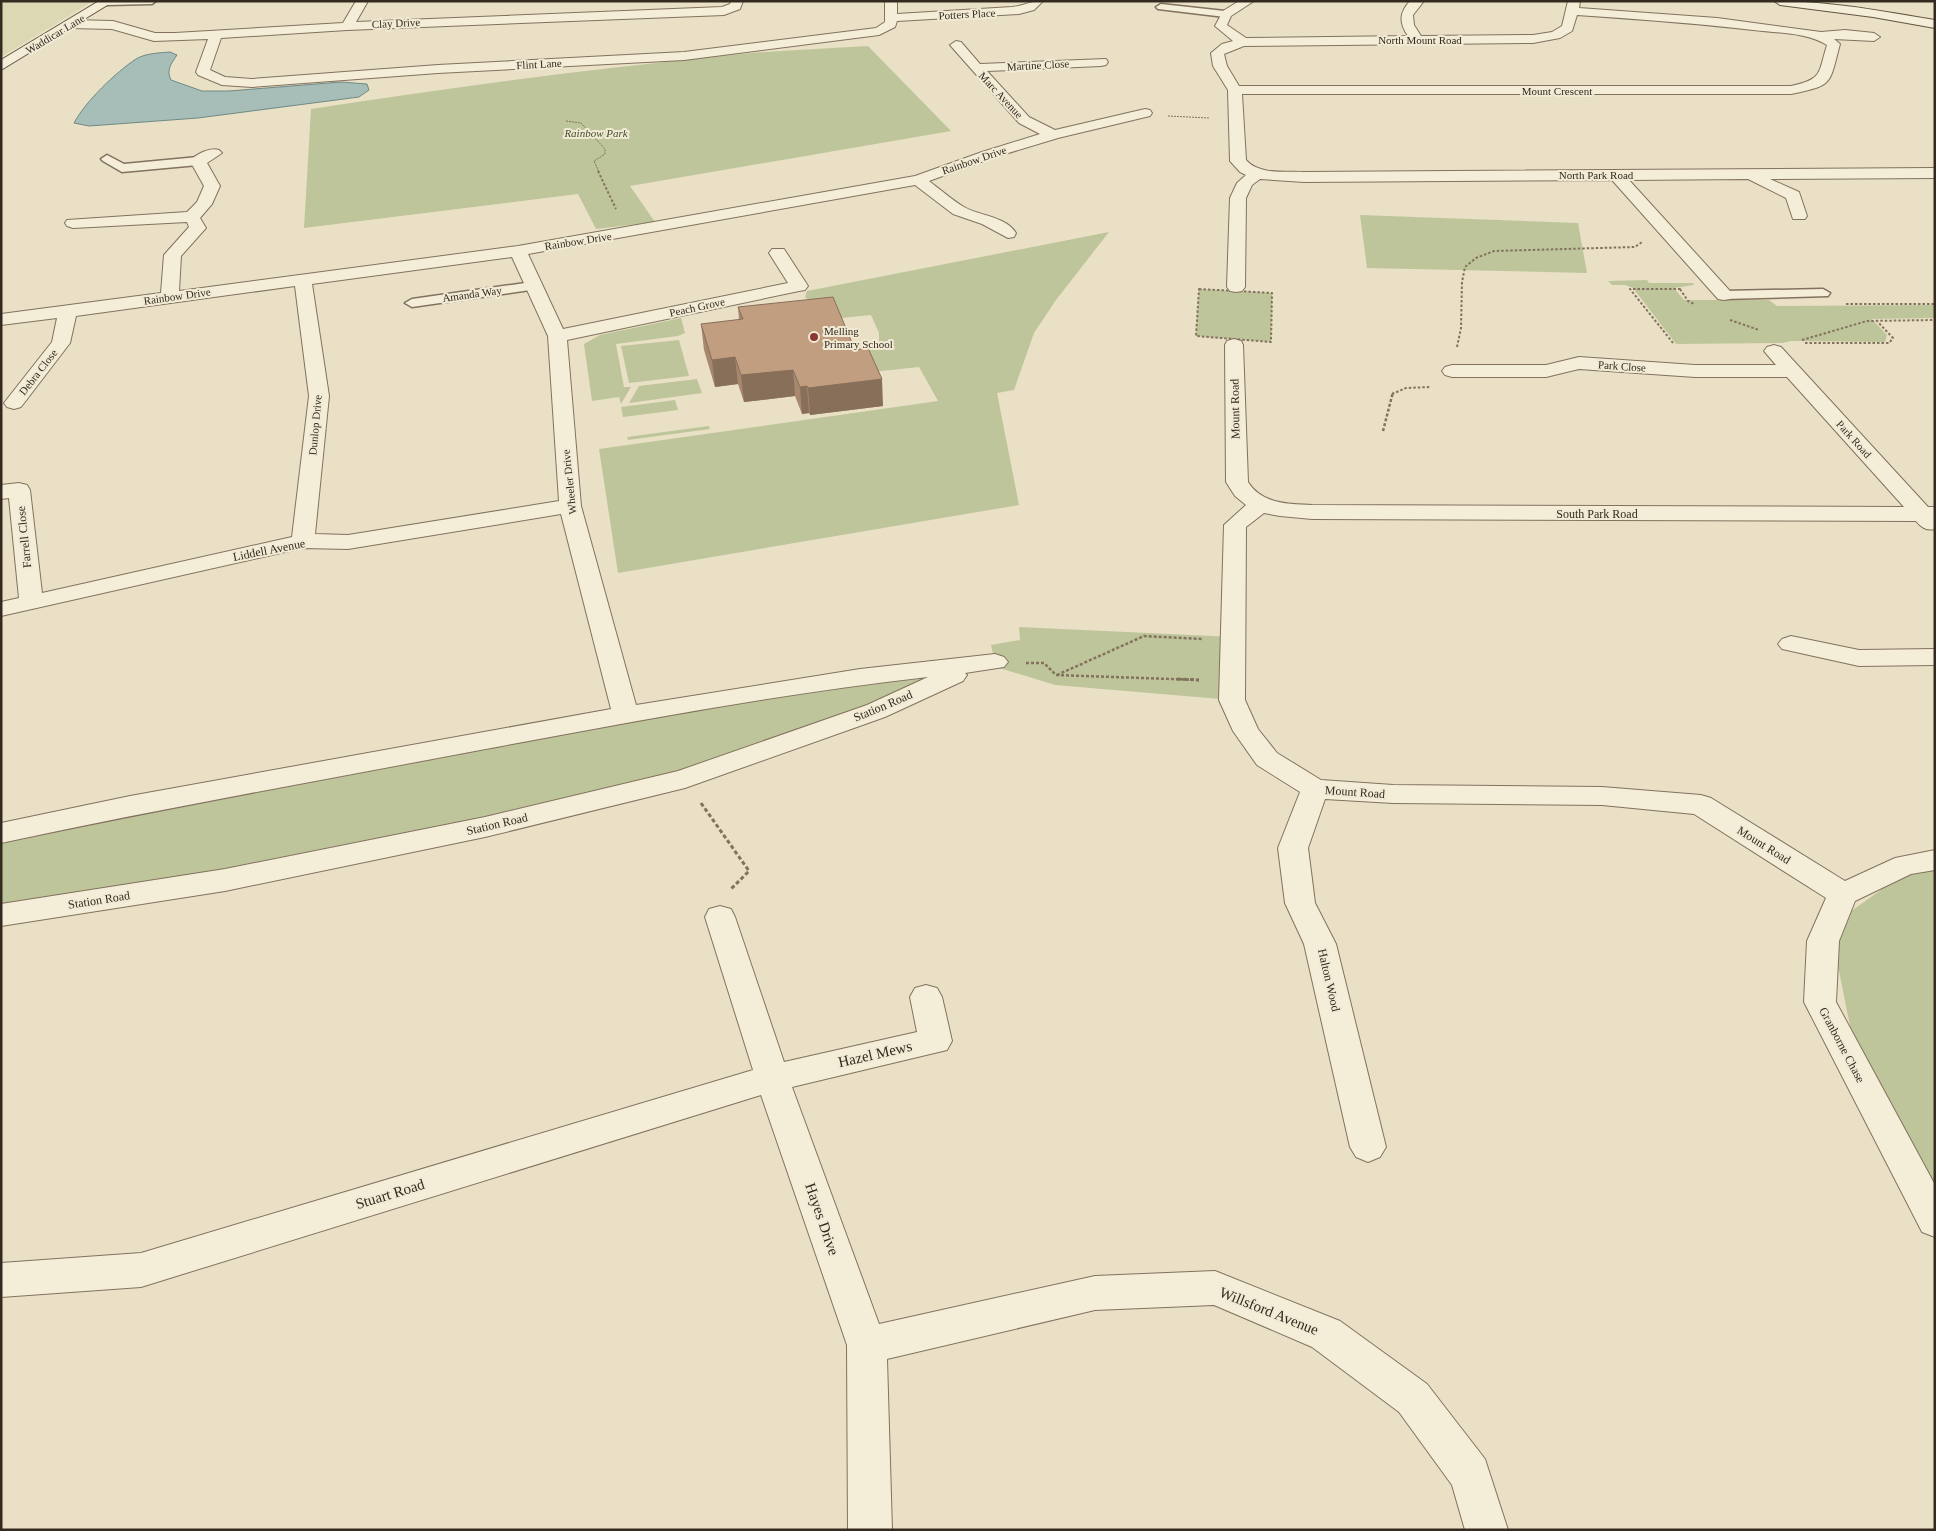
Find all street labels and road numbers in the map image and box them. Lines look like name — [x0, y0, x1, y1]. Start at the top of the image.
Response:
street label: Potters Place — [938, 7, 996, 21]
street label: Waddicar Lane — [23, 12, 87, 56]
street label: Clay Drive — [371, 16, 421, 30]
street label: North Mount Road — [1378, 34, 1462, 46]
street label: Flint Lane — [516, 57, 562, 71]
street label: Martine Close — [1006, 57, 1070, 73]
street label: Marc Avenue — [977, 69, 1025, 121]
street label: Mount Crescent — [1522, 85, 1592, 97]
street label: Rainbow Drive — [940, 143, 1008, 177]
street label: North Park Road — [1559, 169, 1634, 181]
street label: Rainbow Drive — [544, 230, 612, 252]
street label: Amanda Way — [442, 284, 503, 304]
street label: Rainbow Drive — [143, 285, 211, 307]
street label: Peach Grove — [668, 295, 726, 319]
street label: Debra Close — [16, 347, 60, 397]
street label: Park Close — [1598, 358, 1646, 374]
street label: Mount Road — [1227, 379, 1243, 439]
street label: Dunlop Drive — [306, 394, 324, 456]
street label: Park Road — [1834, 418, 1874, 461]
street label: Wheeler Drive — [560, 449, 578, 515]
street label: Farrell Close — [14, 505, 34, 569]
street label: South Park Road — [1556, 507, 1638, 521]
street label: Liddell Avenue — [232, 536, 306, 564]
street label: Station Road — [852, 687, 914, 725]
street label: Mount Road — [1324, 783, 1386, 801]
street label: Station Road — [465, 810, 529, 838]
street label: Mount Road — [1735, 823, 1793, 867]
street label: Station Road — [67, 888, 131, 912]
street label: Halton Wood — [1315, 947, 1343, 1013]
street label: Granborne Chase — [1816, 1005, 1868, 1085]
street label: Hazel Mews — [836, 1038, 914, 1070]
street label: Stuart Road — [354, 1176, 427, 1212]
street label: Hayes Drive — [802, 1181, 842, 1258]
street label: Willsford Avenue — [1217, 1284, 1321, 1338]

